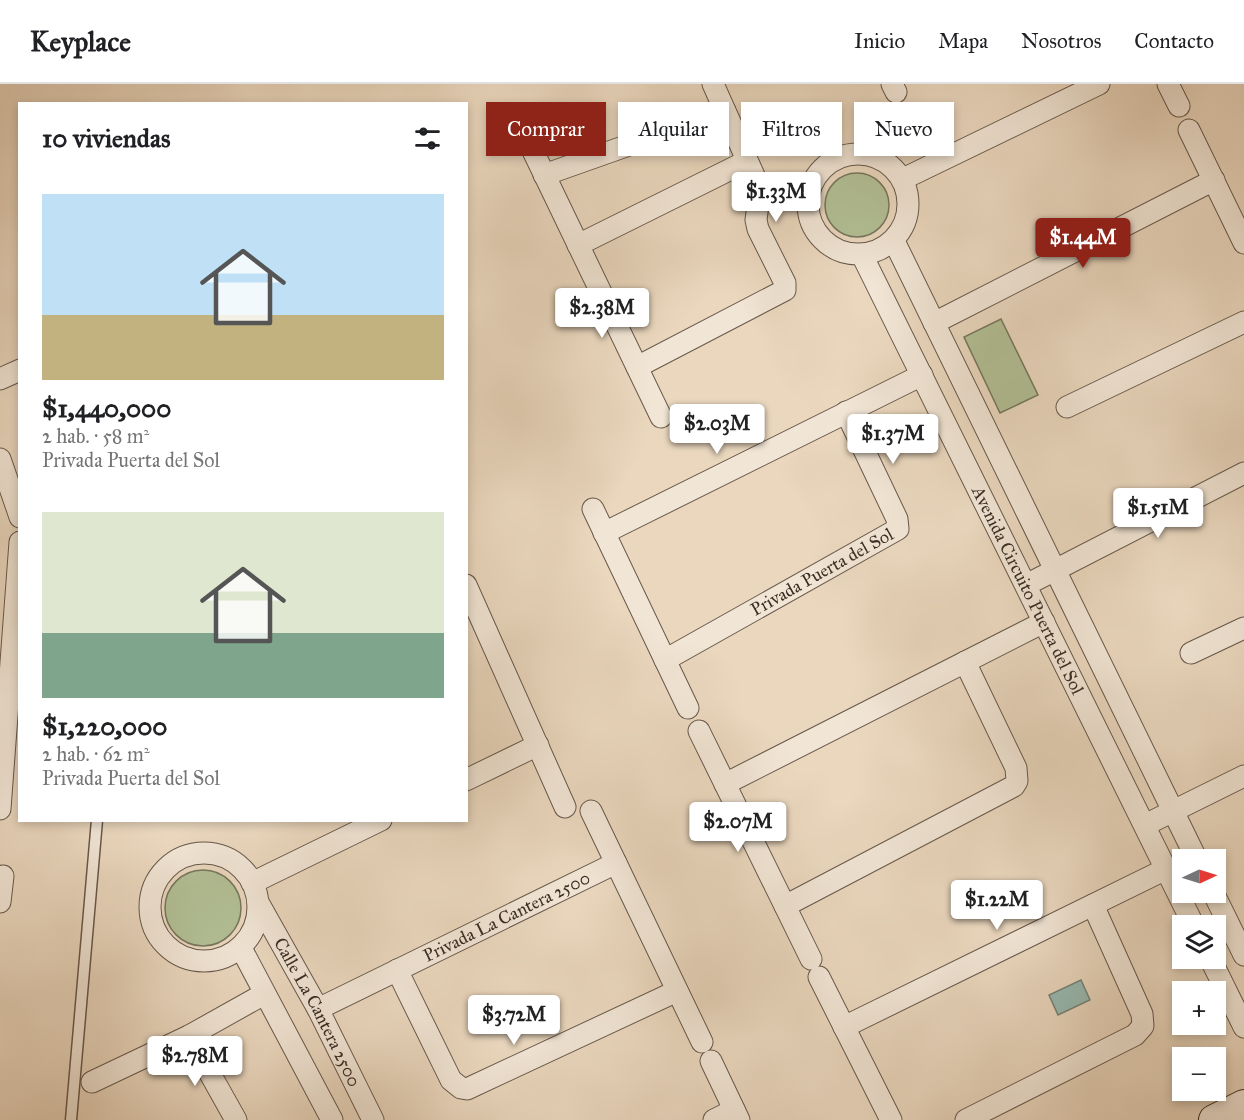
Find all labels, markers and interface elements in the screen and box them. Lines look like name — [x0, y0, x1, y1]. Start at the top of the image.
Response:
text: Keyplace — [30, 24, 131, 59]
text: Inicio — [854, 28, 905, 54]
text: Mapa — [938, 28, 988, 54]
text: Nosotros — [1021, 28, 1101, 54]
text: Contacto — [1134, 28, 1214, 54]
chip: Comprar — [486, 102, 606, 156]
chip: Alquilar — [618, 102, 729, 156]
chip: Filtros — [741, 102, 842, 156]
chip: Nuevo — [854, 102, 954, 156]
text: 10 viviendas — [42, 122, 170, 154]
icon: filters — [411, 122, 444, 155]
pin: $1.33M — [727, 172, 825, 223]
text: $1.33M — [746, 179, 806, 203]
pin: $1.44M — [1034, 218, 1132, 269]
text: $1.44M — [1049, 225, 1117, 249]
icon: home — [189, 233, 297, 341]
pin: $2.38M — [553, 288, 651, 339]
text: $2.38M — [569, 295, 635, 319]
text: $1,440,000 — [42, 392, 171, 424]
pin: $2.03M — [668, 404, 766, 455]
text: $2.03M — [684, 411, 750, 435]
pin: $1.37M — [844, 414, 942, 465]
text: $1.37M — [861, 421, 925, 445]
text: 2 hab. · 58 m² — [42, 424, 149, 448]
text: Privada Puerta del Sol — [42, 448, 220, 472]
street label: Avenida Circuito Puerta del Sol — [967, 482, 1089, 698]
pin: $1.51M — [1109, 488, 1207, 539]
text: $1.51M — [1127, 495, 1189, 519]
street label: Privada Puerta del Sol — [747, 523, 897, 621]
icon: home — [189, 551, 297, 659]
text: $1,220,000 — [42, 710, 167, 742]
text: 2 hab. · 62 m² — [42, 742, 150, 766]
text: Privada Puerta del Sol — [42, 766, 220, 790]
pin: $2.07M — [689, 802, 787, 853]
text: $2.07M — [703, 809, 773, 833]
north arrow — [1172, 849, 1226, 903]
map controls — [1172, 849, 1226, 1101]
street label: Privada La Cantera 2500 — [420, 866, 594, 967]
pin: $1.22M — [948, 880, 1046, 931]
text: $1.22M — [965, 887, 1029, 911]
button: layers — [1172, 915, 1226, 969]
street label: Calle La Cantera 2500 — [269, 934, 366, 1090]
button: + — [1172, 981, 1226, 1035]
pin: $3.72M — [465, 995, 563, 1046]
text: $3.72M — [482, 1002, 546, 1026]
pin: $2.78M — [146, 1036, 244, 1087]
text: $2.78M — [161, 1043, 229, 1067]
button: − — [1172, 1047, 1226, 1101]

